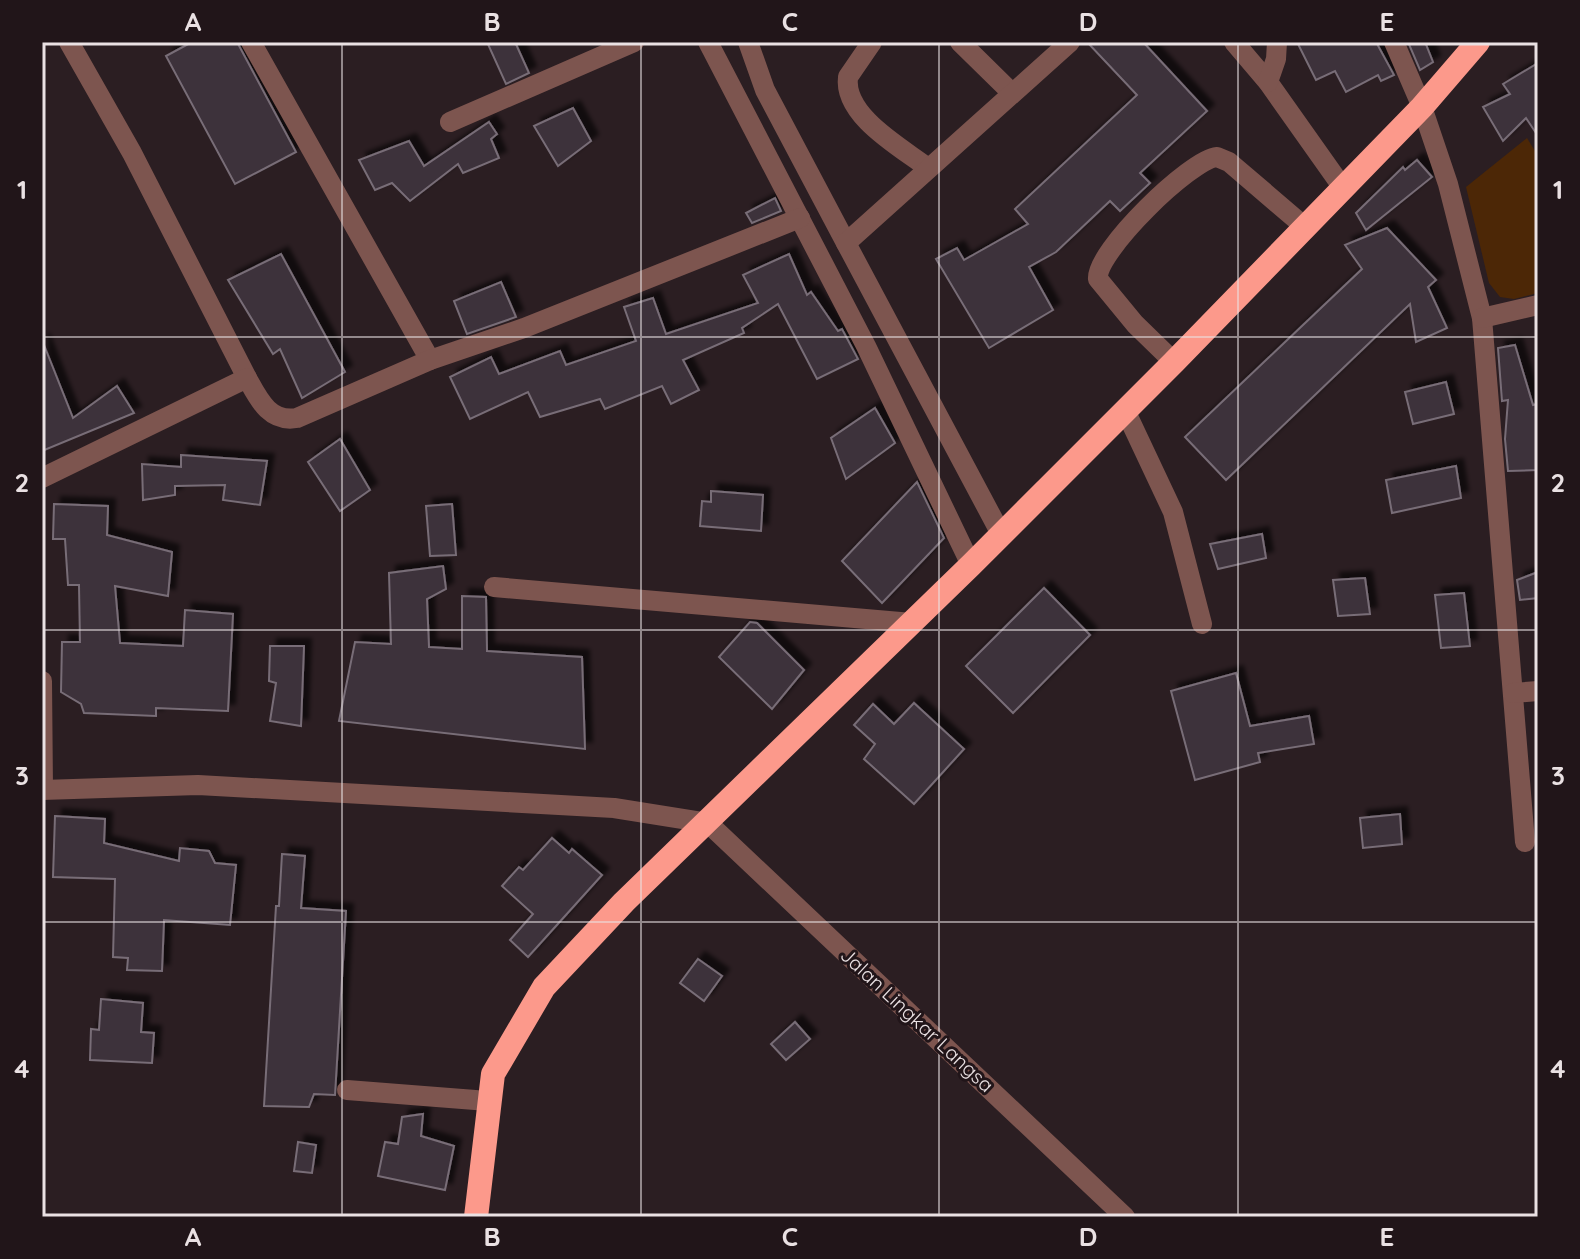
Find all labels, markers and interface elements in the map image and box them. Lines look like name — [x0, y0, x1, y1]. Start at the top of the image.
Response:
text: A — [185, 5, 202, 38]
text: B — [483, 5, 501, 38]
text: C — [782, 5, 798, 38]
text: D — [1079, 5, 1097, 38]
text: E — [1380, 5, 1394, 38]
text: 1 — [17, 173, 27, 206]
text: 1 — [1553, 173, 1563, 206]
text: 2 — [15, 466, 29, 499]
text: 2 — [1551, 466, 1565, 499]
text: 3 — [15, 759, 29, 792]
text: 3 — [1551, 759, 1565, 792]
street label: Jalan Lingkar Langsa — [836, 942, 999, 1097]
text: 4 — [14, 1052, 30, 1085]
text: 4 — [1550, 1052, 1566, 1085]
text: A — [185, 1220, 202, 1253]
text: B — [483, 1220, 501, 1253]
text: C — [782, 1220, 798, 1253]
text: D — [1079, 1220, 1097, 1253]
text: E — [1380, 1220, 1394, 1253]

